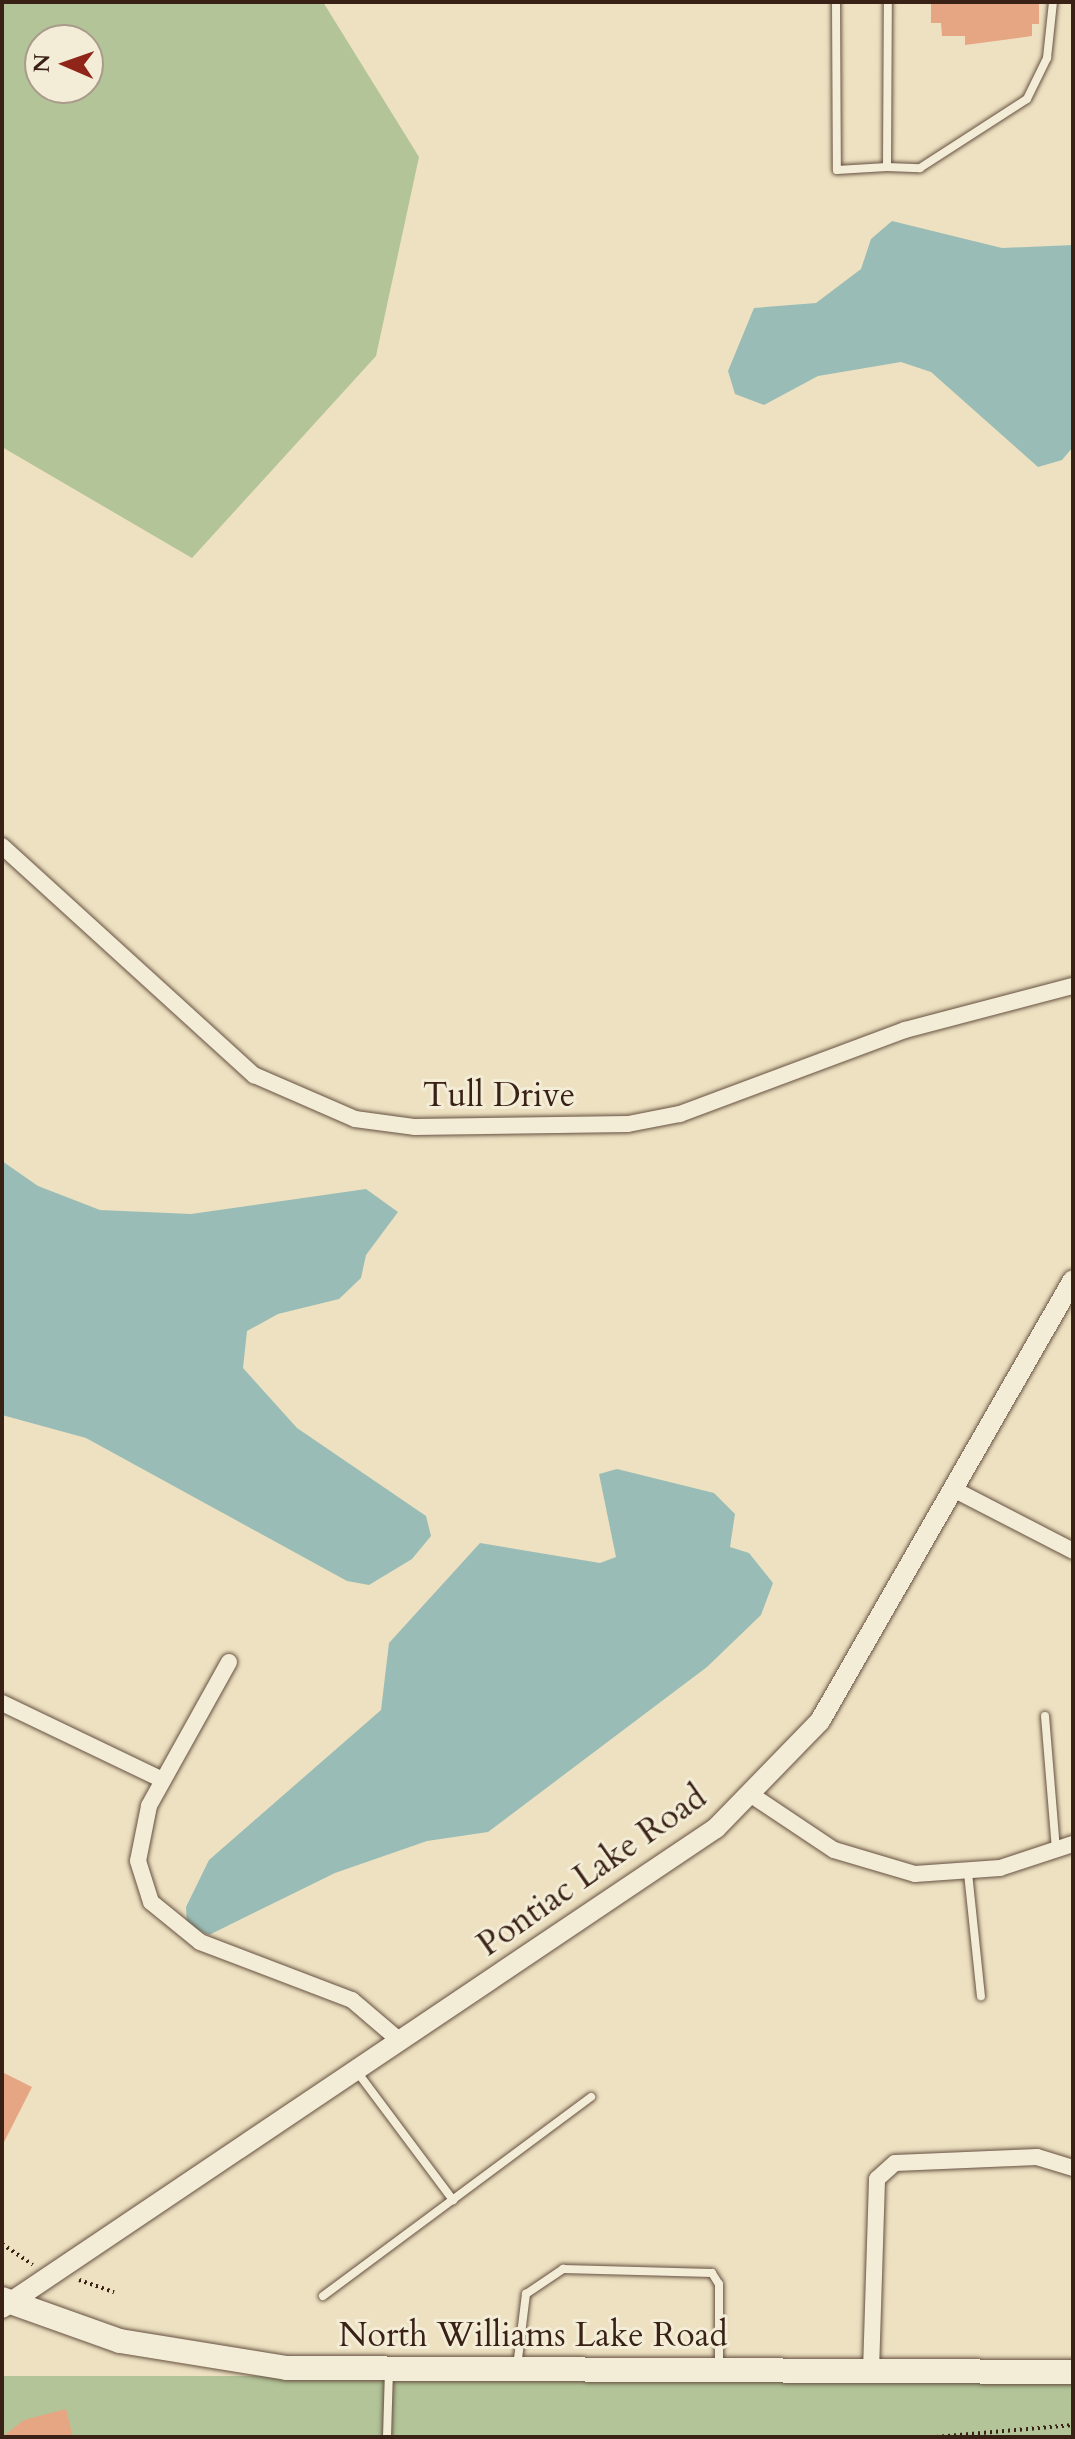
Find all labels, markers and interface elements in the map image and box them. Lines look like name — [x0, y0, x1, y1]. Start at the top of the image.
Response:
north arrow — [24, 24, 104, 104]
text: N — [27, 53, 57, 73]
street label: Tull Drive — [423, 1076, 575, 1116]
street label: Pontiac Lake Road — [470, 1777, 714, 1965]
street label: North Williams Lake Road — [339, 2316, 727, 2356]

